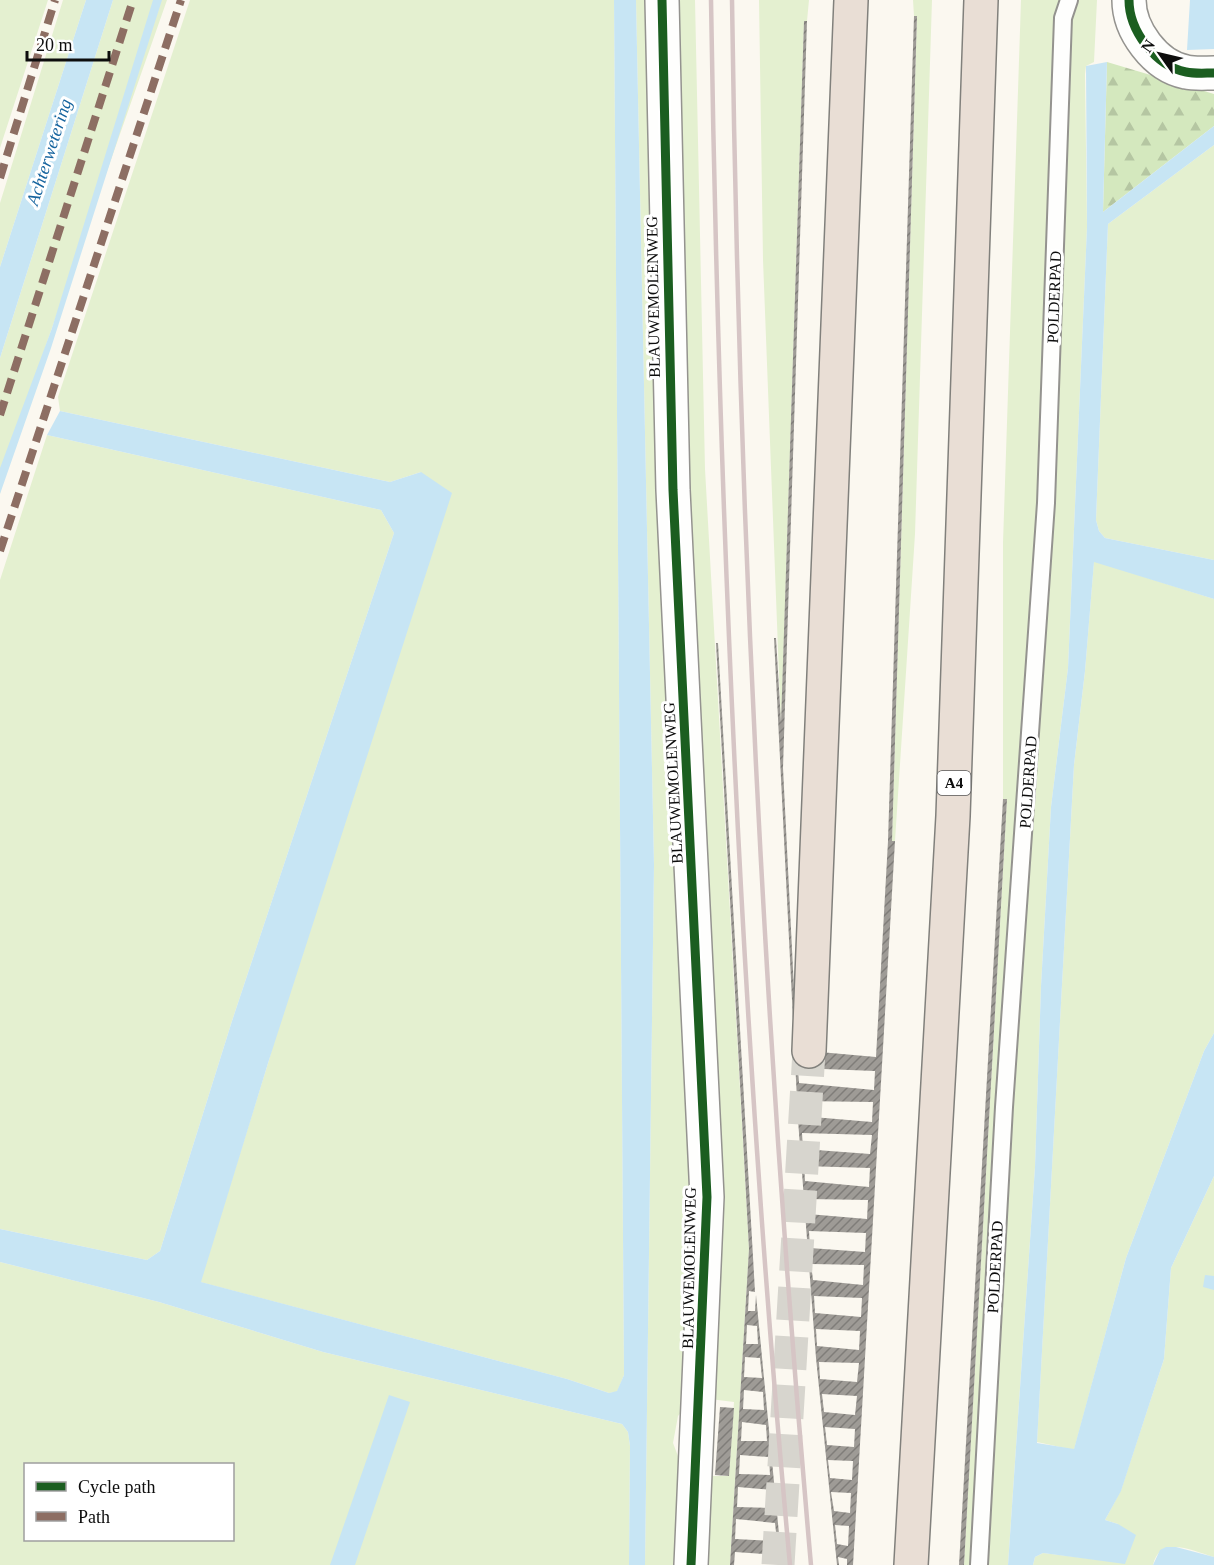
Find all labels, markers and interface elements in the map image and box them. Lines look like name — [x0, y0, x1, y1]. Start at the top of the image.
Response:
scale bar — [27, 24, 110, 62]
north arrow — [1130, 24, 1190, 84]
text: 20 m — [36, 35, 73, 55]
text: N — [1138, 36, 1159, 55]
water label: Achterwetering — [22, 96, 76, 209]
street label: BLAUWEMOLENWEG — [643, 216, 663, 378]
street label: POLDERPAD — [1044, 250, 1064, 344]
street label: BLAUWEMOLENWEG — [660, 701, 686, 864]
street label: POLDERPAD — [1016, 735, 1040, 829]
road number: A4 — [938, 771, 970, 795]
street label: BLAUWEMOLENWEG — [679, 1187, 699, 1349]
street label: POLDERPAD — [984, 1220, 1006, 1314]
legend — [24, 1463, 234, 1541]
text: Cycle path — [78, 1477, 155, 1497]
text: Path — [78, 1507, 110, 1527]

